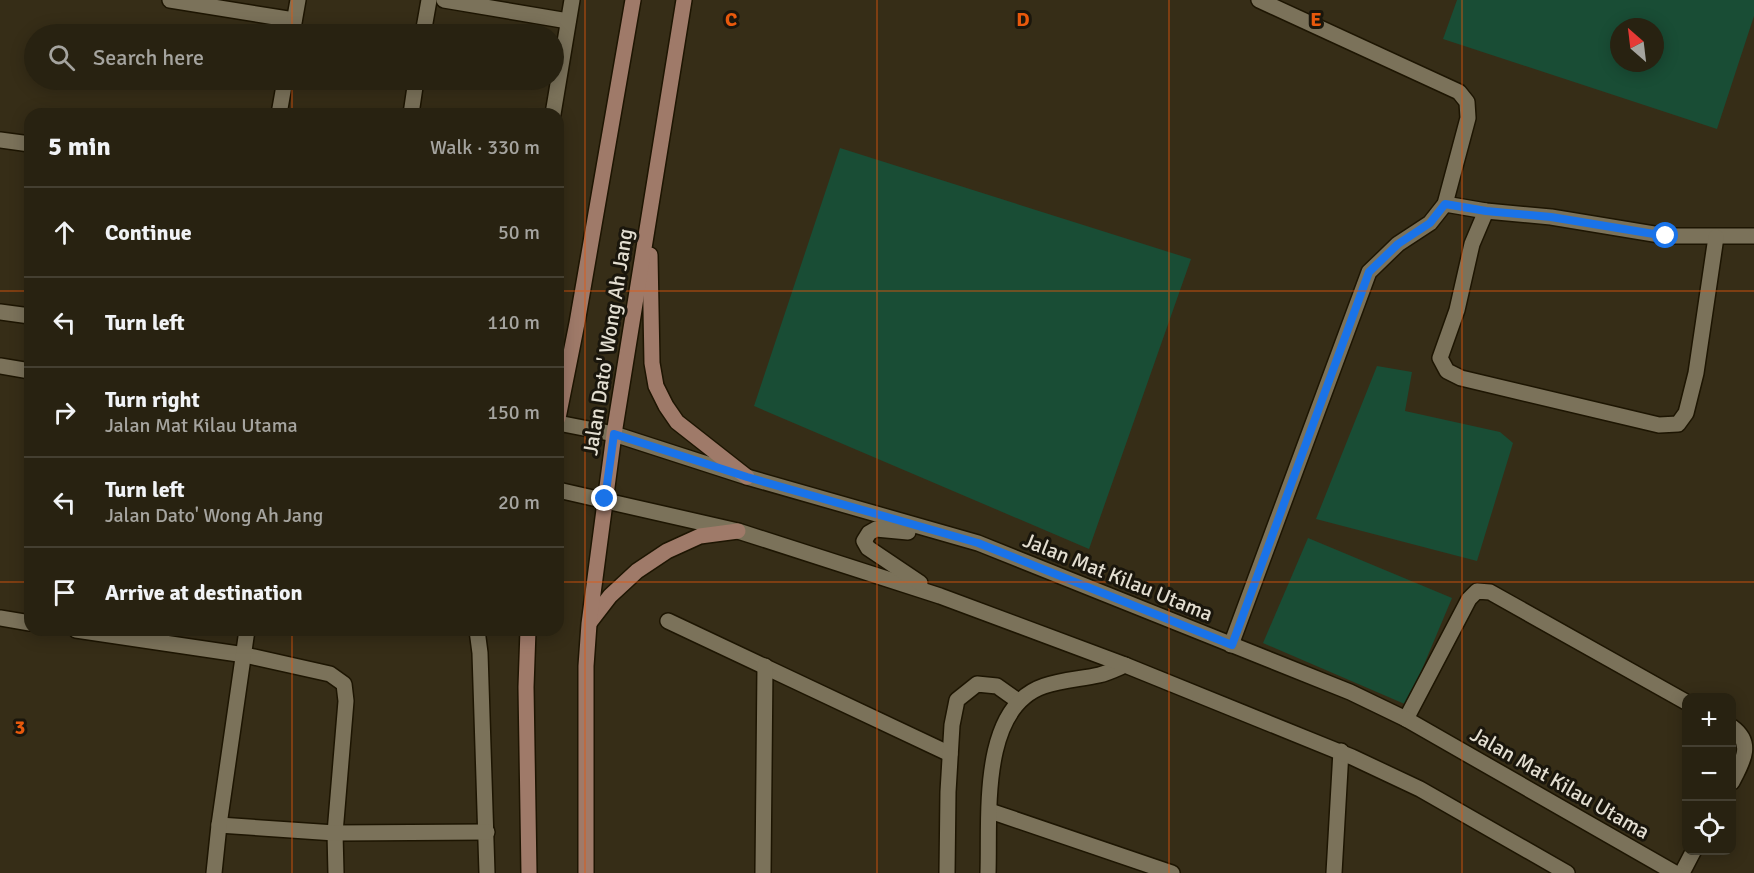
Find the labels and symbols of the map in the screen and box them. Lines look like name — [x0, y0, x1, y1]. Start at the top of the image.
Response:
text: C — [725, 7, 737, 32]
text: D — [1016, 7, 1030, 32]
text: E — [1310, 7, 1322, 32]
north arrow — [1610, 18, 1664, 72]
route start — [1652, 222, 1678, 248]
street label: Jalan Dato' Wong Ah Jang — [577, 227, 639, 457]
route end — [591, 485, 617, 511]
street label: Jalan Mat Kilau Utama — [1019, 527, 1217, 627]
text: 3 — [15, 715, 25, 740]
street label: Jalan Mat Kilau Utama — [1466, 721, 1654, 845]

